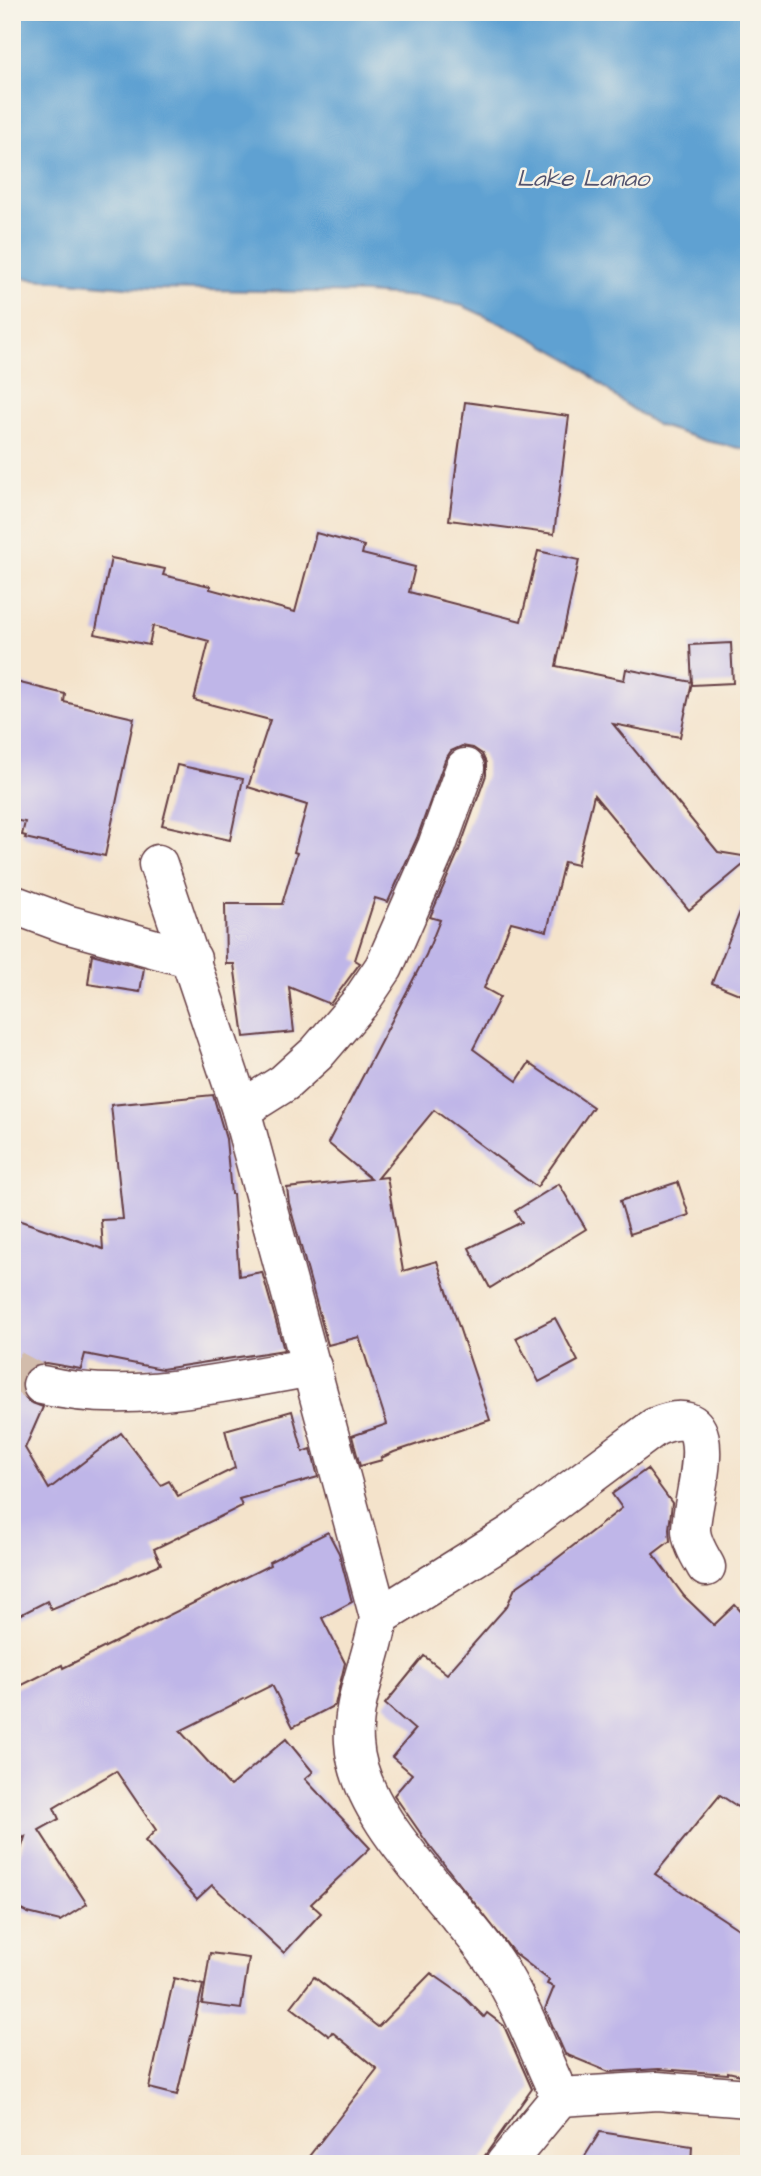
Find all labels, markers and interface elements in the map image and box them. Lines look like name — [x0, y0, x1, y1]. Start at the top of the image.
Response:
water label: Lake Lanao — [517, 162, 651, 196]

